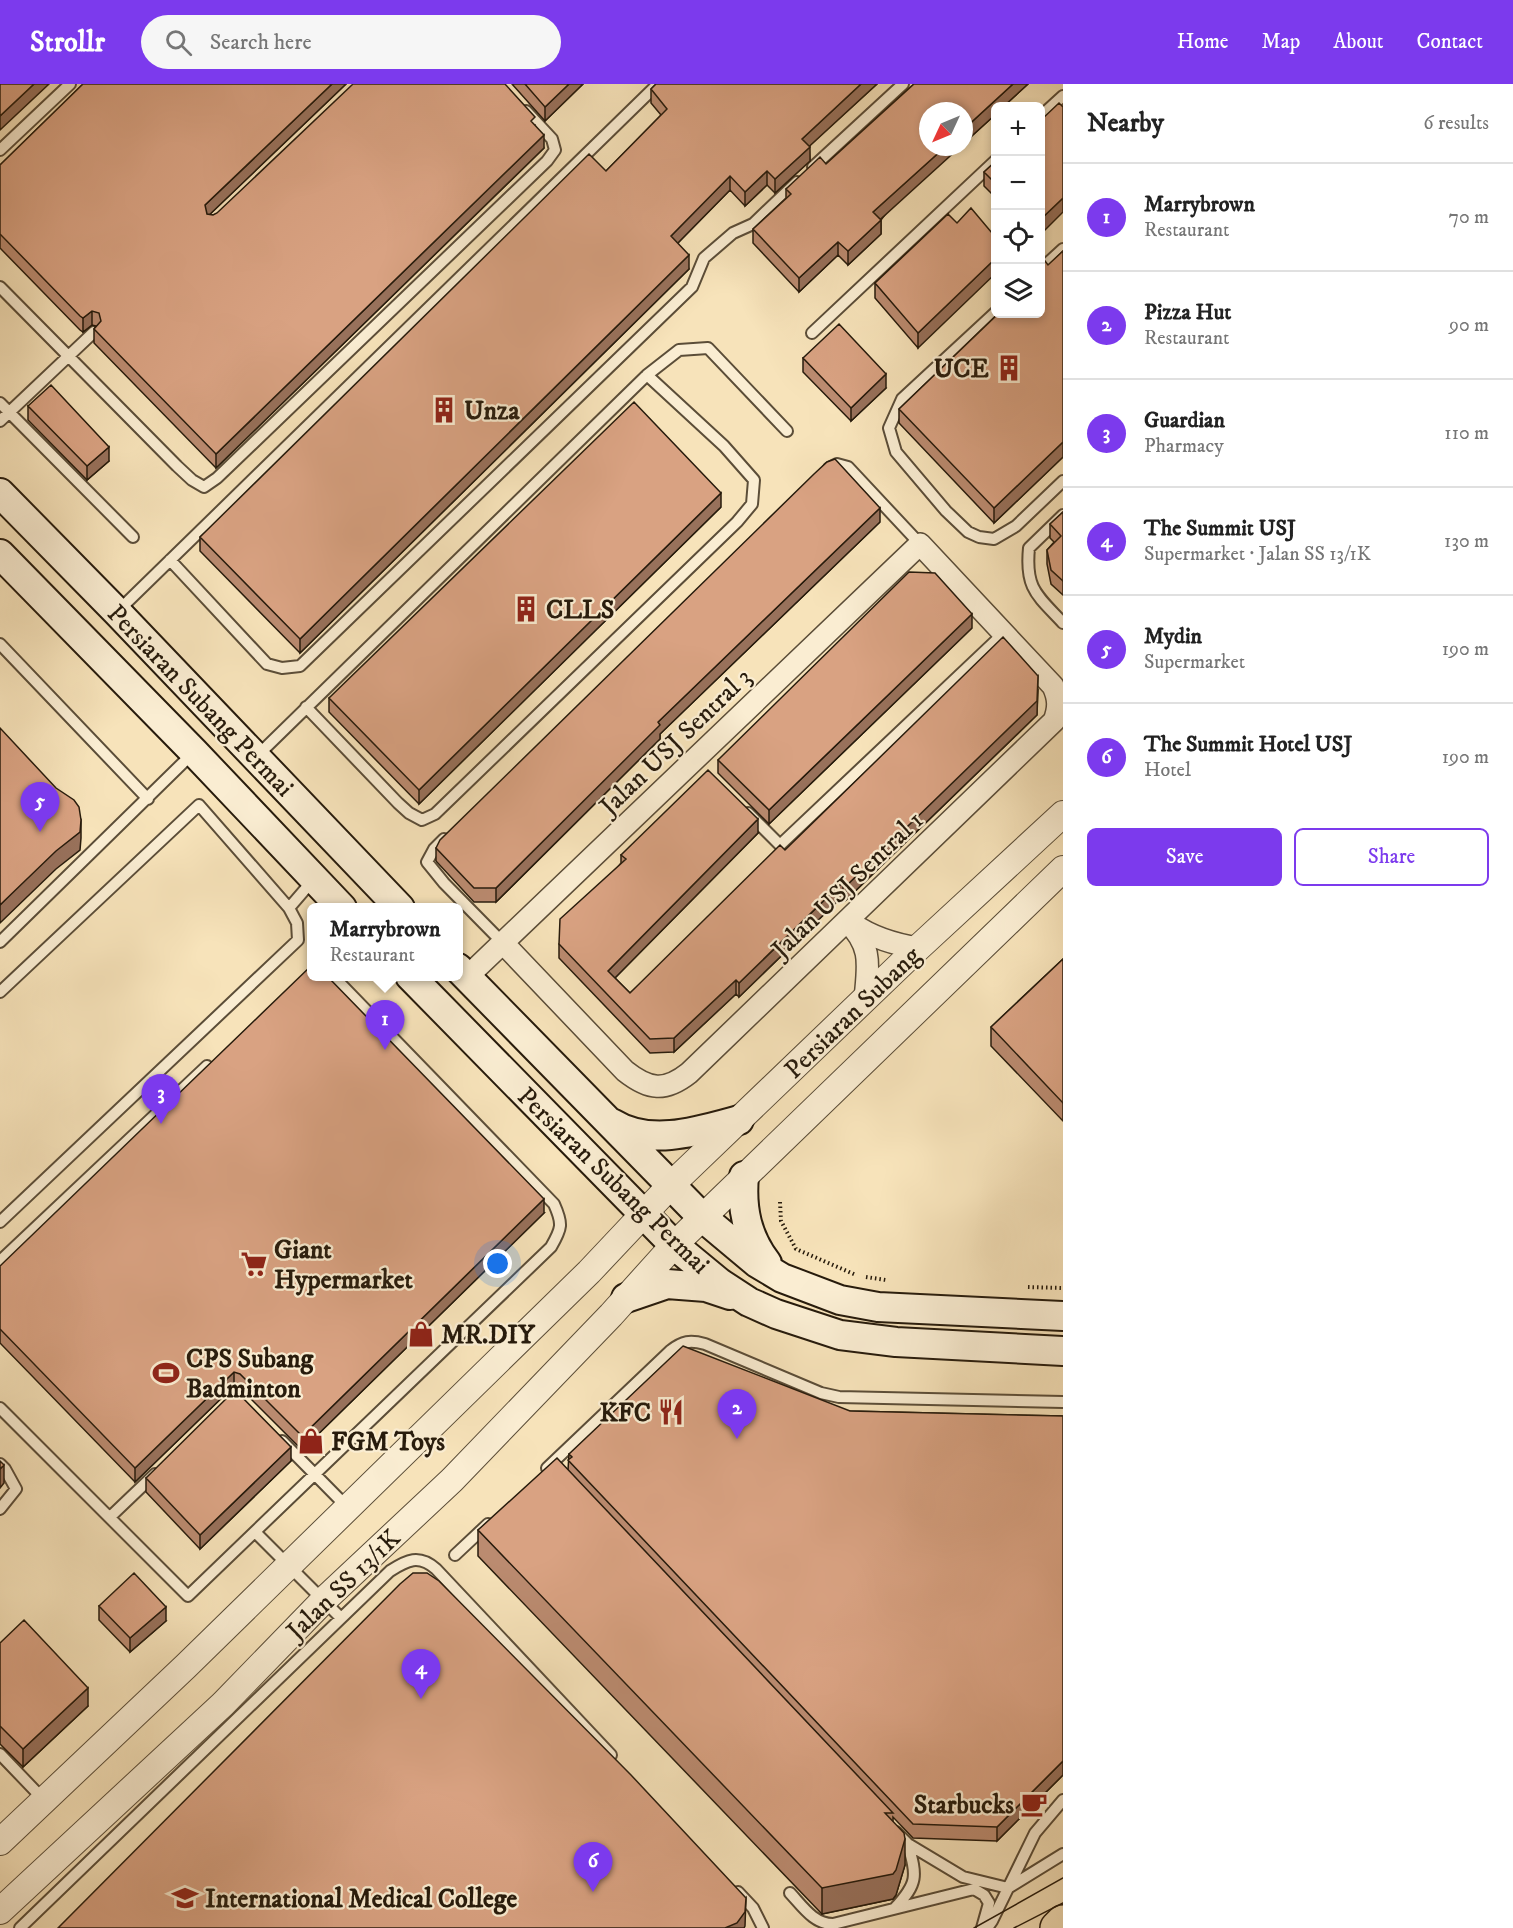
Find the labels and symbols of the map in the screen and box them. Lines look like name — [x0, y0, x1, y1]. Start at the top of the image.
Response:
north arrow — [919, 102, 973, 156]
place label: UCE — [933, 353, 989, 386]
building icon: UCE — [994, 353, 1024, 383]
building icon: Unza — [429, 395, 459, 425]
place label: Unza — [464, 395, 520, 428]
building icon: CLLS — [511, 594, 541, 624]
place label: CLLS — [546, 594, 614, 627]
street label: Persiaran Subang Permai — [99, 598, 300, 804]
street label: Jalan USJ Sentral 3 — [592, 661, 759, 824]
pin: 5 — [20, 782, 60, 832]
street label: Jalan USJ Sentral 1 — [764, 804, 931, 967]
street label: Persiaran Subang — [778, 939, 928, 1086]
pin: 1 — [366, 1000, 404, 1050]
pin: 3 — [142, 1074, 180, 1124]
street label: Persiaran Subang Permai — [510, 1081, 716, 1282]
place label: Giant Hypermarket — [274, 1234, 414, 1297]
supermarket icon: Giant Hypermarket — [239, 1249, 269, 1279]
your location — [483, 1249, 512, 1278]
shop icon: MR.DIY — [406, 1319, 436, 1349]
place label: MR.DIY — [441, 1319, 536, 1352]
place label: CPS Subang Badminton — [186, 1343, 315, 1406]
sports icon: CPS Subang Badminton — [151, 1358, 181, 1388]
pin: 2 — [718, 1390, 756, 1439]
place label: KFC — [600, 1397, 651, 1430]
restaurant icon: KFC — [656, 1397, 686, 1427]
shop icon: FGM Toys — [296, 1426, 326, 1456]
place label: FGM Toys — [331, 1426, 445, 1459]
street label: Jalan SS 13/1K — [279, 1522, 408, 1649]
pin: 4 — [402, 1650, 440, 1699]
place label: Starbucks — [914, 1789, 1014, 1822]
cafe icon: Starbucks — [1019, 1789, 1049, 1819]
pin: 6 — [574, 1842, 612, 1892]
school or university icon: International Medical College — [170, 1883, 200, 1913]
place label: International Medical College — [205, 1883, 517, 1916]

